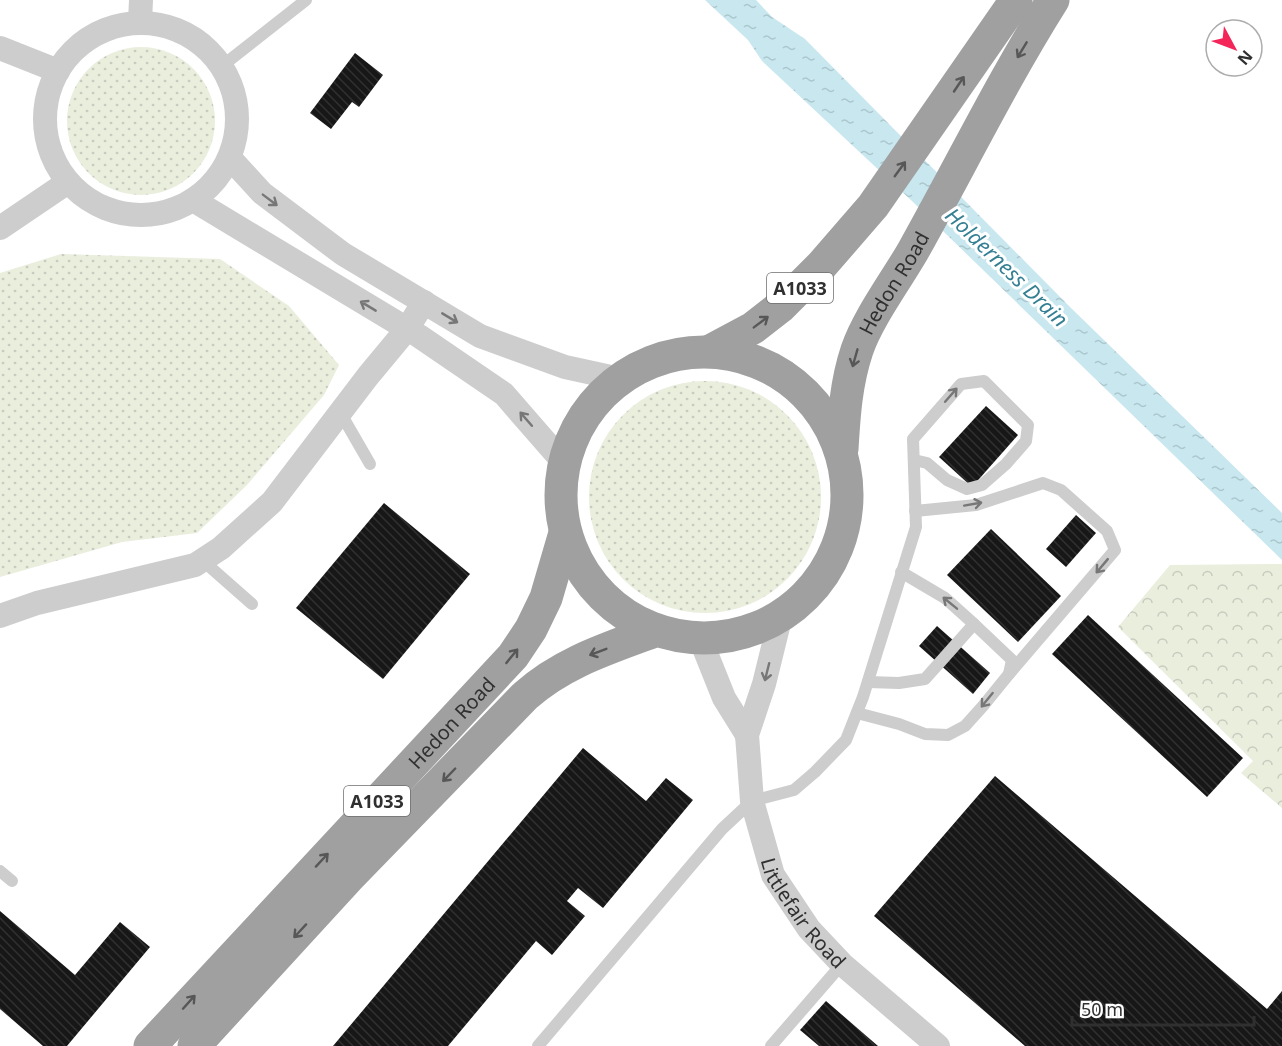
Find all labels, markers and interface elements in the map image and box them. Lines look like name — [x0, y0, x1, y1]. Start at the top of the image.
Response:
north arrow — [1204, 18, 1264, 78]
one-way arrow — [1016, 41, 1028, 58]
text: N — [1233, 46, 1258, 70]
one-way arrow — [953, 77, 965, 93]
one-way arrow — [894, 162, 906, 178]
one-way arrow — [262, 193, 278, 206]
water label: Holderness Drain — [940, 201, 1074, 333]
street label: Hedon Road — [852, 226, 935, 339]
road number: A1033 — [767, 273, 833, 303]
one-way arrow — [360, 300, 377, 312]
one-way arrow — [441, 313, 458, 325]
one-way arrow — [752, 315, 768, 328]
one-way arrow — [849, 348, 860, 367]
one-way arrow — [944, 388, 958, 403]
one-way arrow — [519, 412, 533, 427]
one-way arrow — [963, 498, 982, 509]
one-way arrow — [1096, 558, 1109, 574]
one-way arrow — [943, 596, 958, 610]
one-way arrow — [505, 648, 518, 664]
one-way arrow — [589, 648, 607, 659]
one-way arrow — [761, 662, 773, 681]
street label: Hedon Road — [402, 671, 501, 774]
one-way arrow — [981, 692, 994, 708]
one-way arrow — [441, 767, 456, 782]
road number: A1033 — [344, 786, 410, 816]
one-way arrow — [315, 853, 329, 868]
street label: Littlefair Road — [755, 854, 852, 974]
one-way arrow — [293, 923, 307, 938]
scale bar — [1072, 989, 1254, 1027]
one-way arrow — [182, 995, 196, 1010]
text: 50 m — [1081, 997, 1123, 1021]

